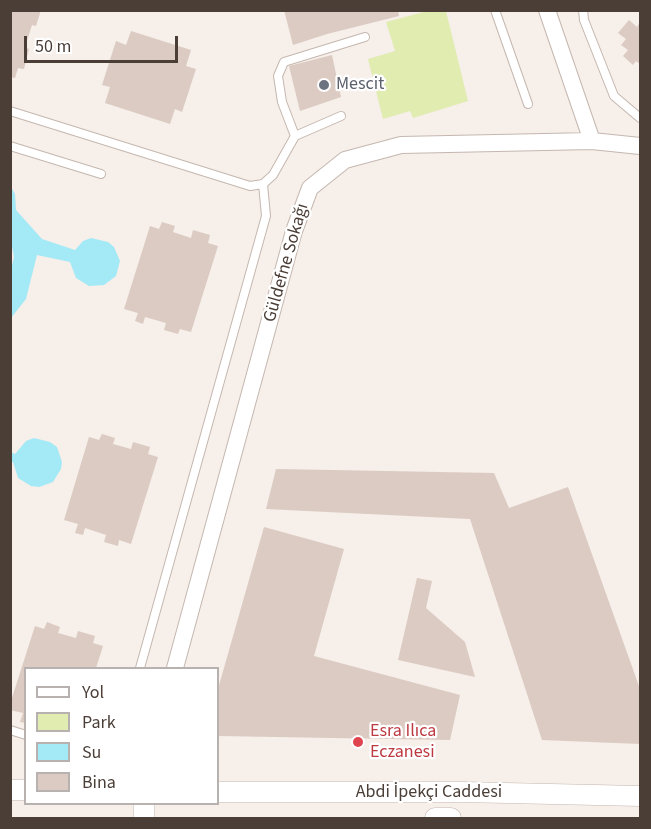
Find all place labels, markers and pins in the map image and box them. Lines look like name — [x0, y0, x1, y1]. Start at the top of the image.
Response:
place label: Mescit — [336, 74, 384, 96]
marker: Mescit — [317, 78, 331, 92]
place label: Esra Ilıca Eczanesi — [370, 721, 436, 764]
marker: Esra Ilıca Eczanesi — [351, 735, 365, 749]

